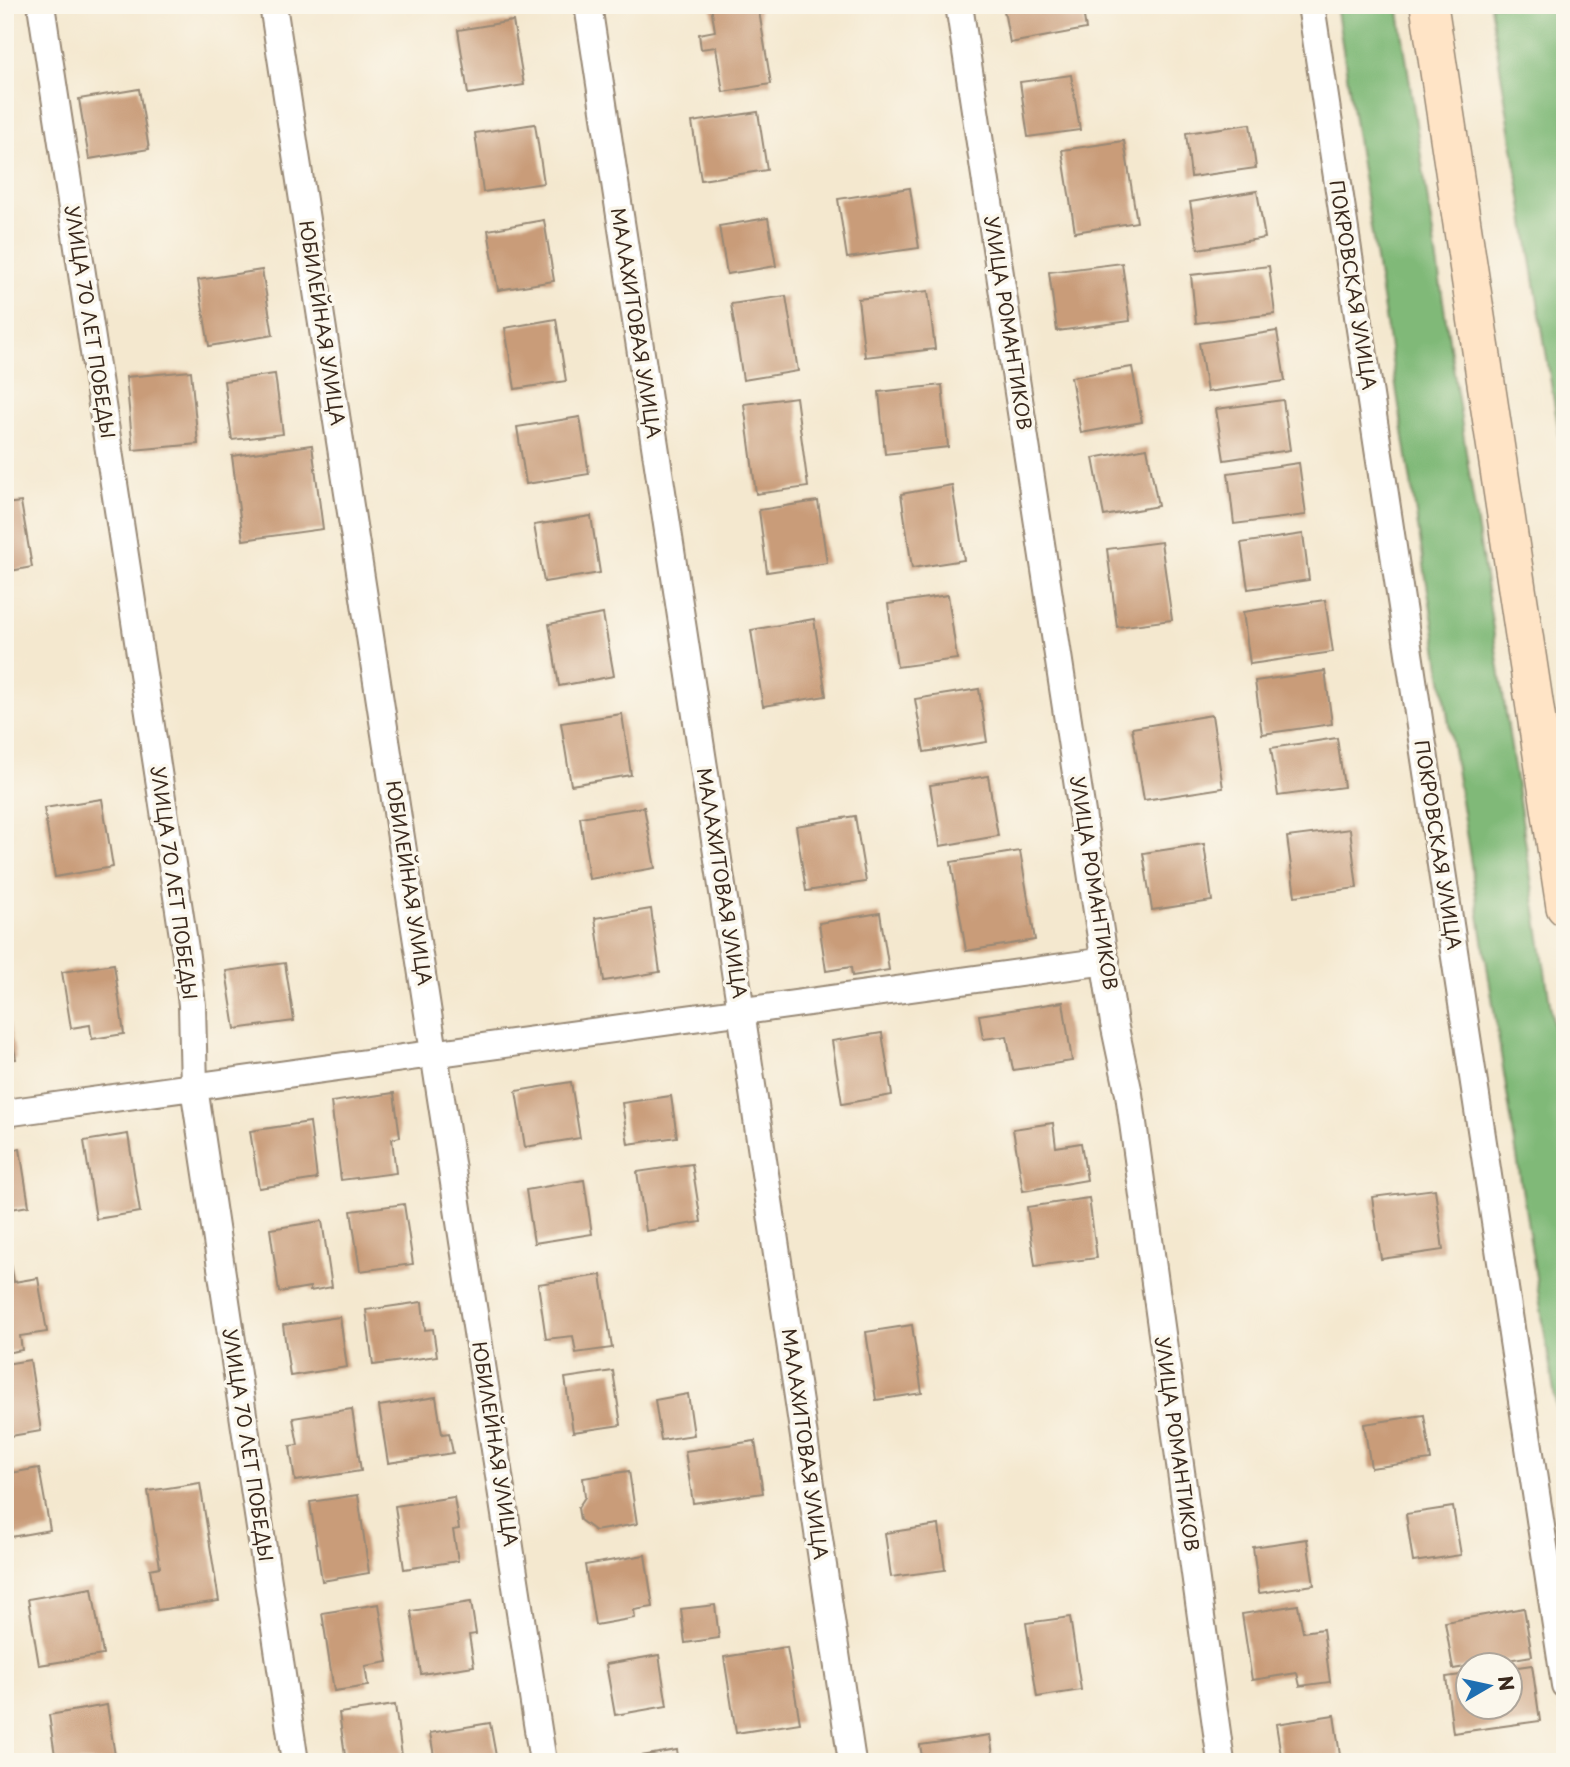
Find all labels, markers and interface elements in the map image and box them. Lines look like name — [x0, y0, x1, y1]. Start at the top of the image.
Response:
street label: ПОКРОВСКАЯ УЛИЦА — [1324, 178, 1384, 392]
street label: УЛИЦА 70 ЛЕТ ПОБЕДЫ — [59, 203, 123, 440]
street label: МАЛАХИТОВАЯ УЛИЦА — [605, 205, 669, 440]
street label: УЛИЦА РОМАНТИКОВ — [978, 214, 1040, 432]
street label: ЮБИЛЕЙНАЯ УЛИЦА — [293, 218, 353, 427]
street label: ПОКРОВСКАЯ УЛИЦА — [1409, 738, 1469, 952]
street label: УЛИЦА 70 ЛЕТ ПОБЕДЫ — [145, 764, 205, 1001]
street label: МАЛАХИТОВАЯ УЛИЦА — [691, 765, 755, 1000]
street label: УЛИЦА РОМАНТИКОВ — [1064, 774, 1126, 992]
street label: ЮБИЛЕЙНАЯ УЛИЦА — [380, 778, 440, 987]
street label: УЛИЦА 70 ЛЕТ ПОБЕДЫ — [217, 1326, 281, 1563]
street label: МАЛАХИТОВАЯ УЛИЦА — [776, 1326, 836, 1561]
street label: УЛИЦА РОМАНТИКОВ — [1149, 1335, 1207, 1553]
street label: ЮБИЛЕЙНАЯ УЛИЦА — [466, 1339, 526, 1548]
north arrow — [1454, 1652, 1524, 1722]
text: N — [1492, 1674, 1522, 1693]

